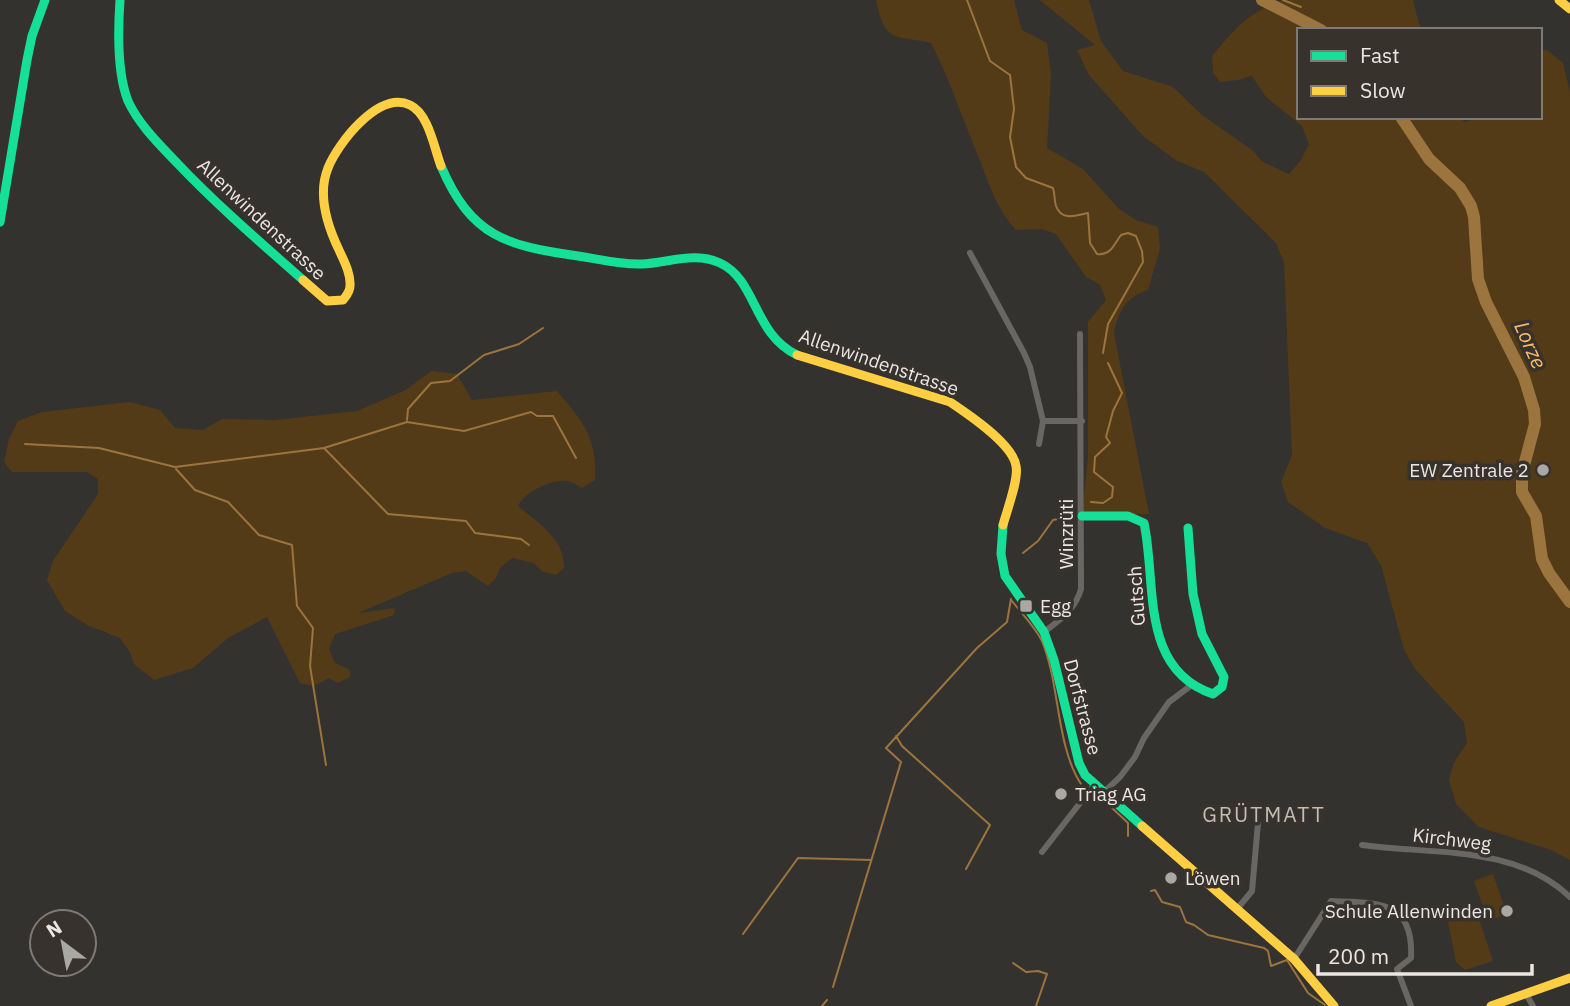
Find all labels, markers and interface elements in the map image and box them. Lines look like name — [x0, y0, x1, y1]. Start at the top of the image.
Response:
legend — [1297, 28, 1542, 119]
text: Fast — [1360, 41, 1400, 69]
text: Slow — [1360, 76, 1406, 104]
street label: Allenwindenstrasse — [193, 153, 331, 285]
water label: Lorze — [1508, 316, 1554, 373]
street label: Allenwindenstrasse — [796, 323, 962, 401]
place label: EW Zentrale 2 — [1409, 458, 1529, 482]
marker: EW Zentrale 2 — [1535, 462, 1551, 478]
street label: Winzrüti — [1054, 499, 1078, 569]
street label: Gutsch — [1122, 565, 1150, 627]
place label: Egg — [1040, 594, 1071, 618]
marker: Egg — [1018, 598, 1034, 614]
street label: Dorfstrasse — [1059, 656, 1107, 758]
place label: Triag AG — [1075, 782, 1147, 806]
marker: Triag AG — [1053, 786, 1069, 802]
district label: GRÜTMATT — [1202, 800, 1326, 828]
street label: Kirchweg — [1411, 822, 1493, 856]
place label: Löwen — [1185, 866, 1241, 890]
marker: Löwen — [1163, 870, 1179, 886]
place label: Schule Allenwinden — [1325, 899, 1493, 923]
marker: Schule Allenwinden — [1499, 903, 1515, 919]
north arrow — [28, 908, 98, 978]
text: N — [42, 915, 66, 942]
scale bar — [1318, 932, 1532, 976]
text: 200 m — [1328, 942, 1389, 970]

